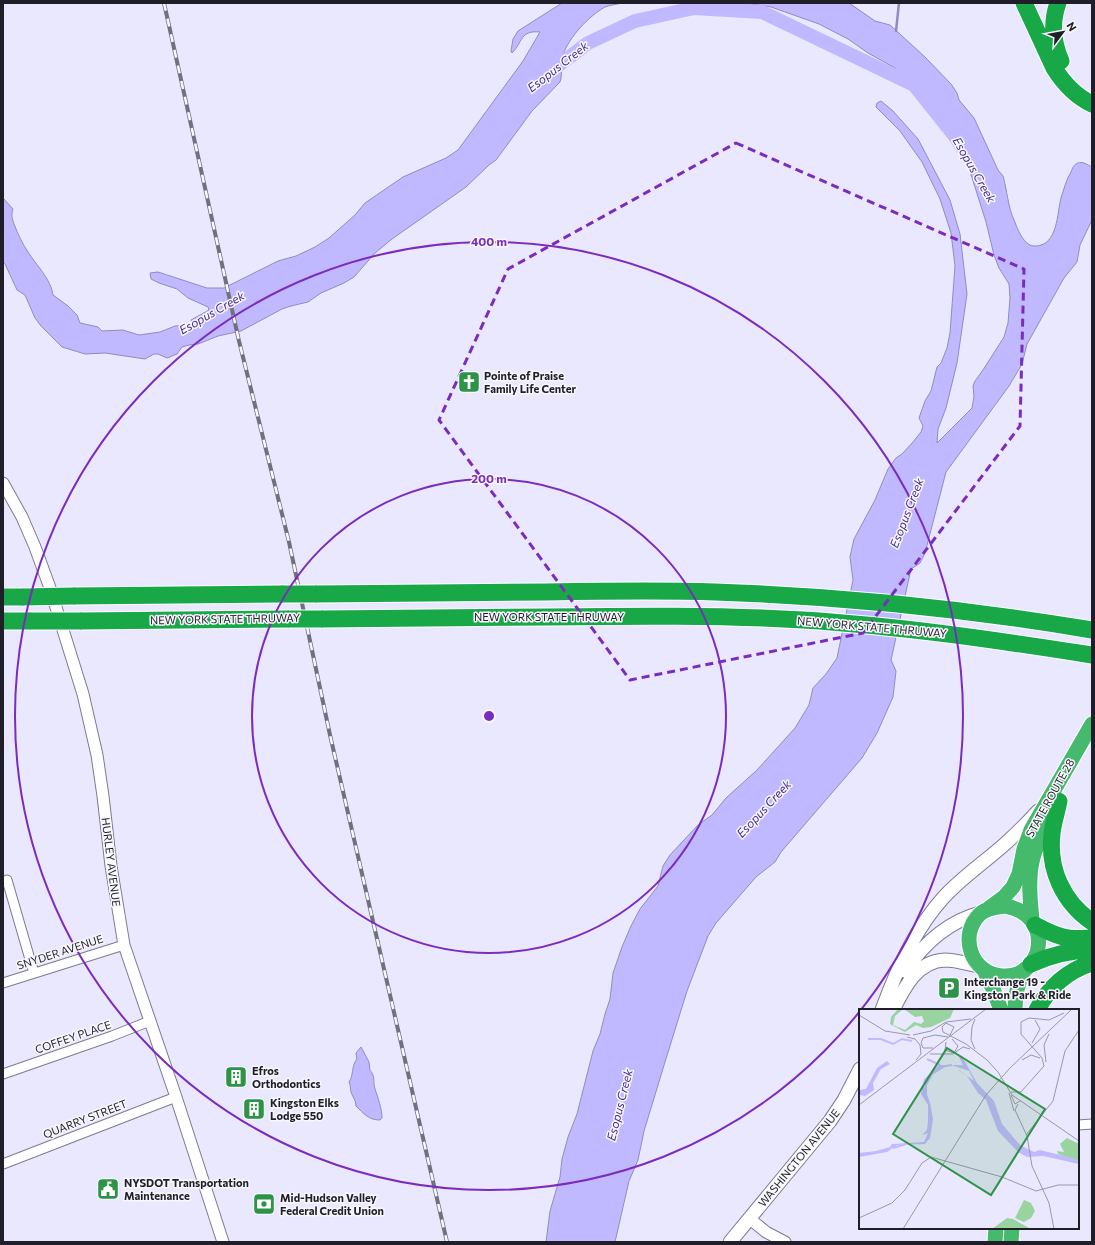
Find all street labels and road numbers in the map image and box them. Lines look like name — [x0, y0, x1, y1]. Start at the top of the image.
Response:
street label: NEW YORK STATE THRUWAY — [474, 610, 624, 623]
street label: NEW YORK STATE THRUWAY — [150, 611, 300, 626]
street label: NEW YORK STATE THRUWAY — [797, 613, 947, 640]
street label: STATE ROUTE 28 — [1023, 756, 1077, 839]
street label: HURLEY AVENUE — [100, 817, 123, 907]
street label: SNYDER AVENUE — [15, 931, 105, 972]
street label: COFFEY PLACE — [33, 1017, 113, 1056]
street label: QUARRY STREET — [41, 1097, 129, 1141]
street label: WASHINGTON AVENUE — [755, 1106, 842, 1209]

